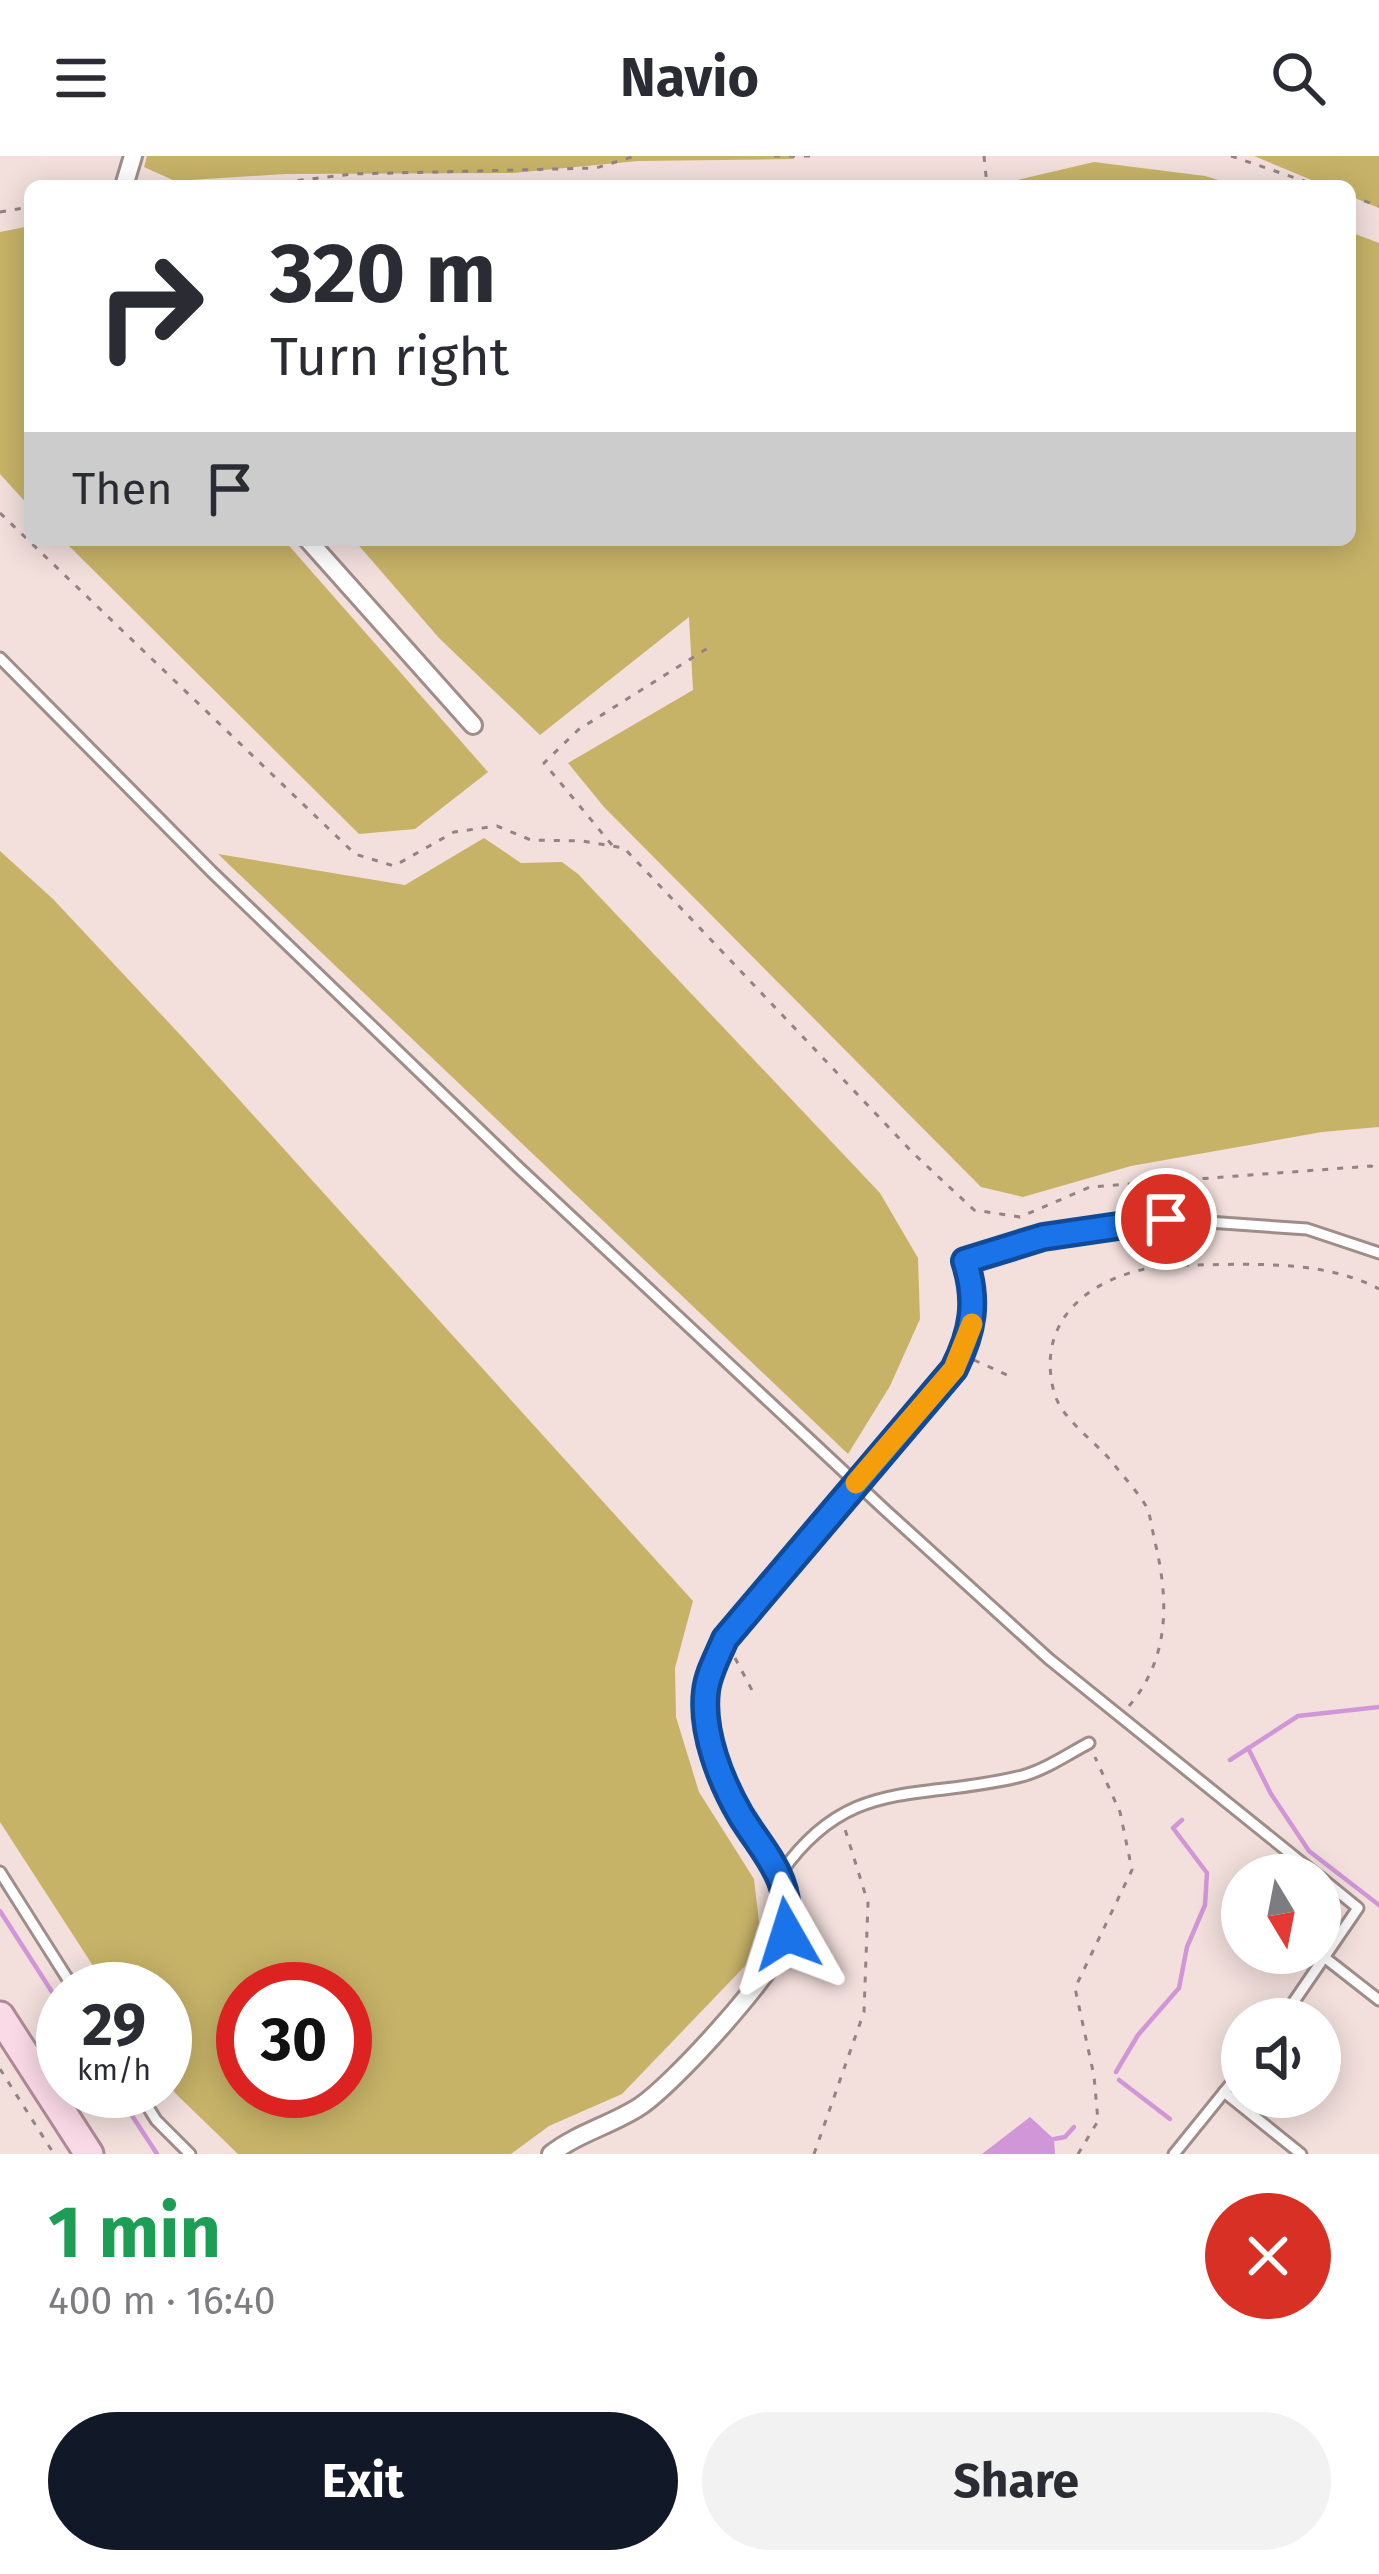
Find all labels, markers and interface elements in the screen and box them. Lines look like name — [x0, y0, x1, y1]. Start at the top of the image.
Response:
icon: menu — [48, 45, 114, 111]
icon: search — [1265, 45, 1331, 111]
text: Navio — [620, 46, 759, 110]
text: 320 m — [270, 223, 496, 324]
icon: right — [72, 228, 228, 384]
text: Turn right — [270, 325, 509, 389]
icon: arrive — [197, 456, 263, 522]
text: Then — [72, 462, 173, 516]
pin — [1115, 1168, 1217, 1270]
icon: arrive — [1133, 1186, 1199, 1252]
north arrow — [1221, 1854, 1341, 1974]
map controls — [1221, 1854, 1341, 2118]
position arrow — [724, 1871, 850, 1997]
speed limit sign: 30 — [216, 1962, 372, 2118]
text: 29 — [82, 1989, 146, 2061]
button: sound — [1221, 1998, 1341, 2118]
text: km/h — [77, 2052, 151, 2088]
text: 1 min — [48, 2190, 221, 2276]
button: close — [1205, 2193, 1331, 2319]
text: 400 m · 16:40 — [48, 2278, 275, 2324]
button: Exit — [48, 2412, 678, 2550]
button: Share — [702, 2412, 1331, 2550]

